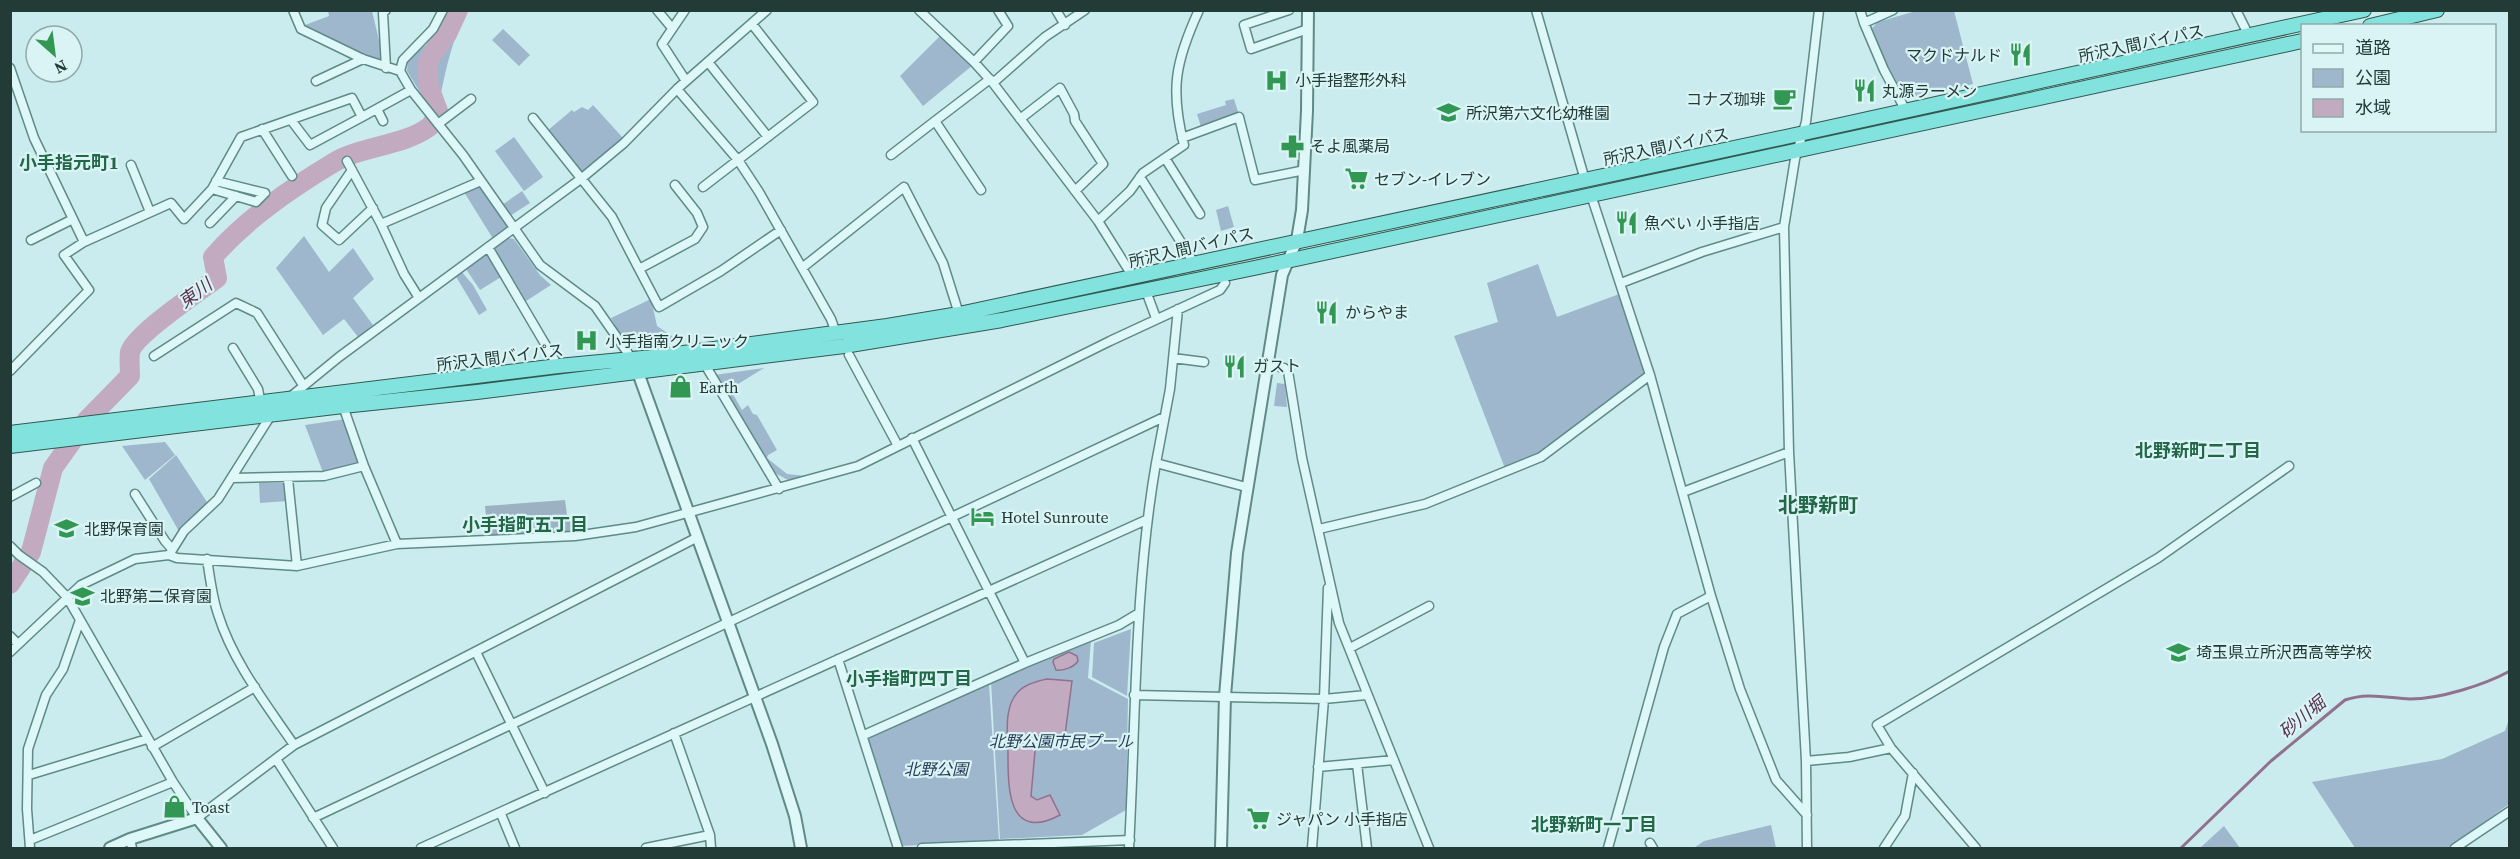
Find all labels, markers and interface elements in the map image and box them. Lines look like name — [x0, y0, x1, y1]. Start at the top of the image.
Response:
street label: 所沢入間バイパス — [2076, 19, 2206, 67]
north arrow — [24, 24, 84, 84]
legend — [2301, 24, 2496, 132]
text: 道路 — [2355, 35, 2391, 60]
restaurant icon: マクドナルド — [2007, 42, 2033, 68]
place label: マクドナルド — [1906, 44, 2002, 66]
text: N — [50, 55, 71, 80]
text: 公園 — [2355, 65, 2391, 90]
hospital icon: 小手指整形外科 — [1264, 67, 1290, 93]
place label: 小手指整形外科 — [1295, 69, 1407, 91]
restaurant icon: 丸源ラーメン — [1851, 78, 1877, 104]
place label: 丸源ラーメン — [1882, 80, 1977, 102]
cafe icon: コナズ珈琲 — [1771, 86, 1797, 112]
place label: コナズ珈琲 — [1686, 88, 1766, 110]
text: 水域 — [2355, 95, 2391, 120]
school or university icon: 所沢第六文化幼稚園 — [1435, 100, 1461, 126]
place label: 所沢第六文化幼稚園 — [1466, 102, 1610, 124]
street label: 所沢入間バイパス — [1601, 122, 1731, 170]
pharmacy icon: そよ風薬局 — [1279, 133, 1305, 159]
place label: そよ風薬局 — [1310, 135, 1390, 157]
district label: 小手指元町1 — [19, 150, 119, 175]
supermarket icon: セブン-イレブン — [1343, 166, 1369, 192]
place label: セブン-イレブン — [1374, 168, 1491, 190]
restaurant icon: 魚べい 小手指店 — [1613, 210, 1639, 236]
place label: 魚べい 小手指店 — [1644, 212, 1760, 234]
street label: 所沢入間バイパス — [1126, 222, 1256, 272]
water label: 東川 — [173, 271, 218, 314]
restaurant icon: からやま — [1314, 299, 1340, 325]
place label: からやま — [1345, 301, 1409, 323]
hospital icon: 小手指南クリニック — [574, 328, 600, 354]
place label: 小手指南クリニック — [605, 330, 749, 352]
street label: 所沢入間バイパス — [435, 338, 565, 376]
restaurant icon: ガスト — [1222, 353, 1248, 379]
place label: ガスト — [1253, 355, 1301, 377]
shop icon: Earth — [668, 374, 694, 400]
place label: Earth — [699, 376, 739, 398]
district label: 北野新町二丁目 — [2135, 438, 2261, 463]
district label: 北野新町 — [1778, 491, 1858, 519]
hotel icon: Hotel Sunroute — [970, 504, 996, 530]
place label: Hotel Sunroute — [1001, 506, 1109, 528]
district label: 小手指町五丁目 — [462, 512, 588, 537]
school or university icon: 北野保育園 — [53, 516, 79, 542]
place label: 北野保育園 — [84, 518, 164, 540]
school or university icon: 北野第二保育園 — [69, 583, 95, 609]
place label: 北野第二保育園 — [100, 585, 212, 607]
school or university icon: 埼玉県立所沢西高等学校 — [2165, 639, 2191, 665]
place label: 埼玉県立所沢西高等学校 — [2196, 641, 2372, 663]
district label: 小手指町四丁目 — [846, 666, 972, 691]
water label: 砂川堀 — [2273, 688, 2333, 744]
park label: 北野公園市民プール — [989, 730, 1134, 752]
park label: 北野公園 — [904, 758, 970, 780]
shop icon: Toast — [161, 794, 187, 820]
place label: Toast — [192, 796, 230, 818]
supermarket icon: ジャパン 小手指店 — [1245, 806, 1271, 832]
place label: ジャパン 小手指店 — [1276, 808, 1408, 830]
district label: 北野新町一丁目 — [1531, 812, 1657, 837]

